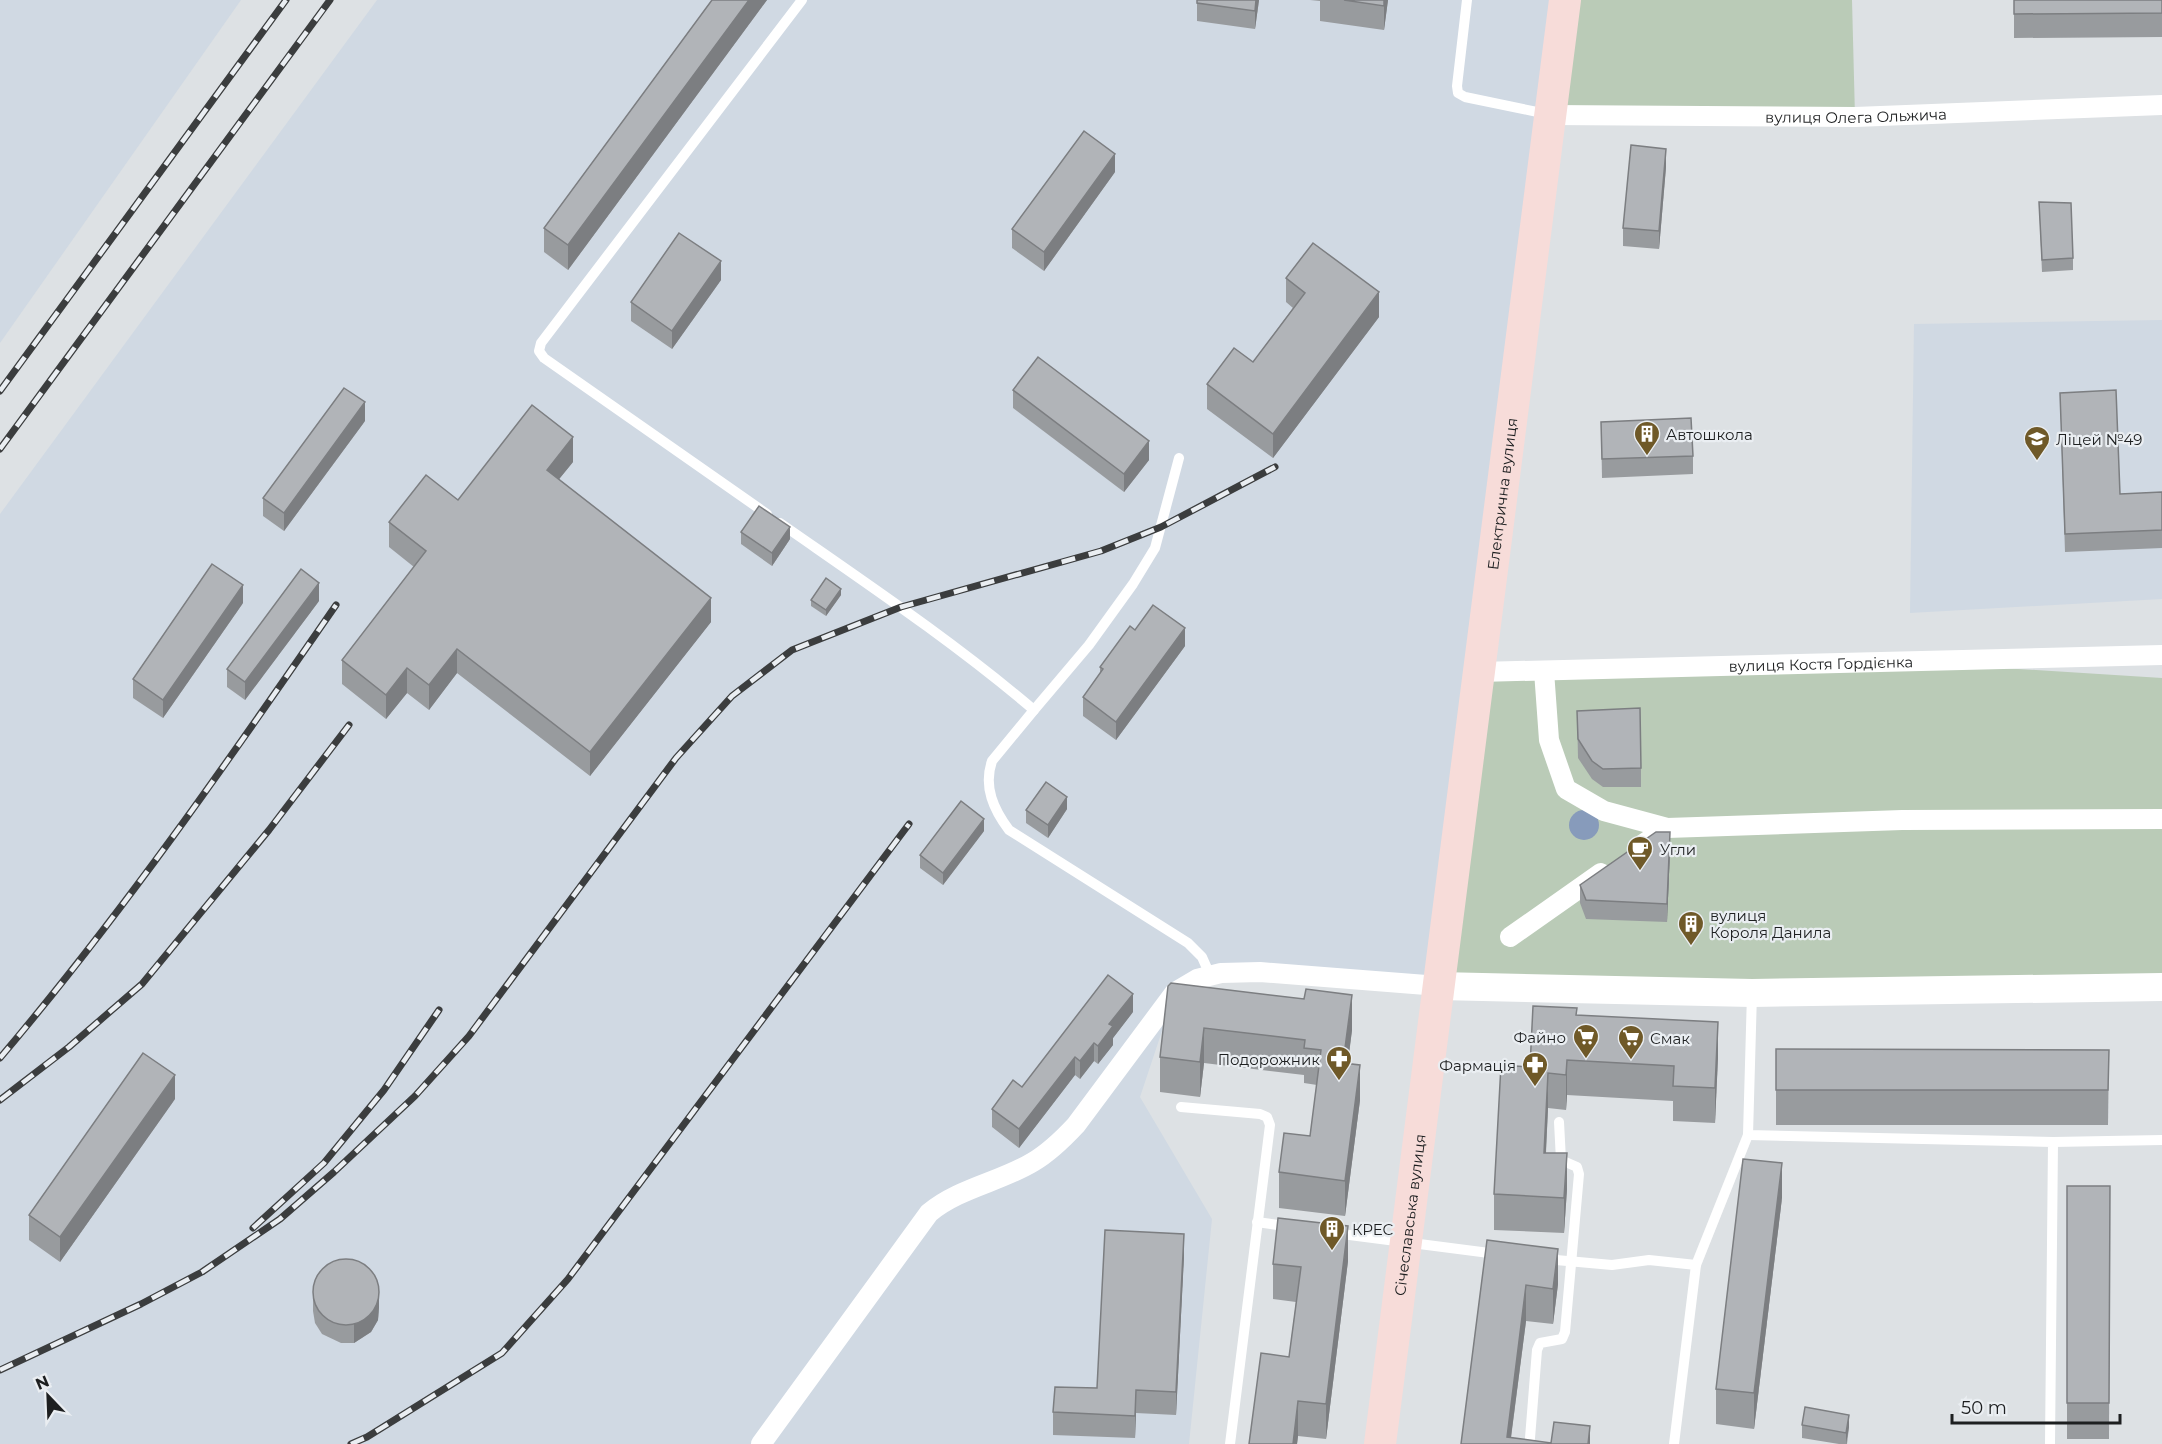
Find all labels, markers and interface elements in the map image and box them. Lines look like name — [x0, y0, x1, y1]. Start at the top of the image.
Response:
street label: вулиця Олега Ольжича — [1765, 104, 1947, 127]
street label: Електрична вулиця — [1483, 417, 1521, 571]
building icon: Автошкола — [1632, 419, 1662, 457]
school or university icon: Ліцей №49 — [2022, 424, 2052, 462]
place label: Автошкола — [1666, 425, 1753, 444]
place label: Ліцей №49 — [2056, 430, 2142, 449]
street label: вулиця Костя Гордієнка — [1728, 652, 1913, 675]
cafe icon: Угли — [1625, 834, 1655, 872]
place label: Угли — [1660, 840, 1696, 859]
place label: вулиця Короля Данила — [1710, 906, 1831, 942]
building icon: вулиця Короля Данила — [1676, 909, 1706, 947]
supermarket icon: Файно — [1571, 1022, 1601, 1060]
supermarket icon: Смак — [1616, 1023, 1646, 1061]
place label: Файно — [1514, 1028, 1566, 1047]
place label: Смак — [1650, 1029, 1690, 1048]
pharmacy icon: Подорожник — [1324, 1044, 1354, 1082]
place label: Подорожник — [1218, 1050, 1320, 1069]
pharmacy icon: Фармація — [1520, 1050, 1550, 1088]
place label: Фармація — [1439, 1056, 1516, 1075]
street label: Січеславська вулиця — [1390, 1133, 1429, 1297]
building icon: КРЕС — [1317, 1214, 1347, 1252]
place label: КРЕС — [1352, 1220, 1394, 1239]
north arrow — [18, 1366, 78, 1426]
text: N — [33, 1371, 52, 1394]
scale bar — [1952, 1387, 2120, 1425]
text: 50 m — [1961, 1397, 2007, 1419]

